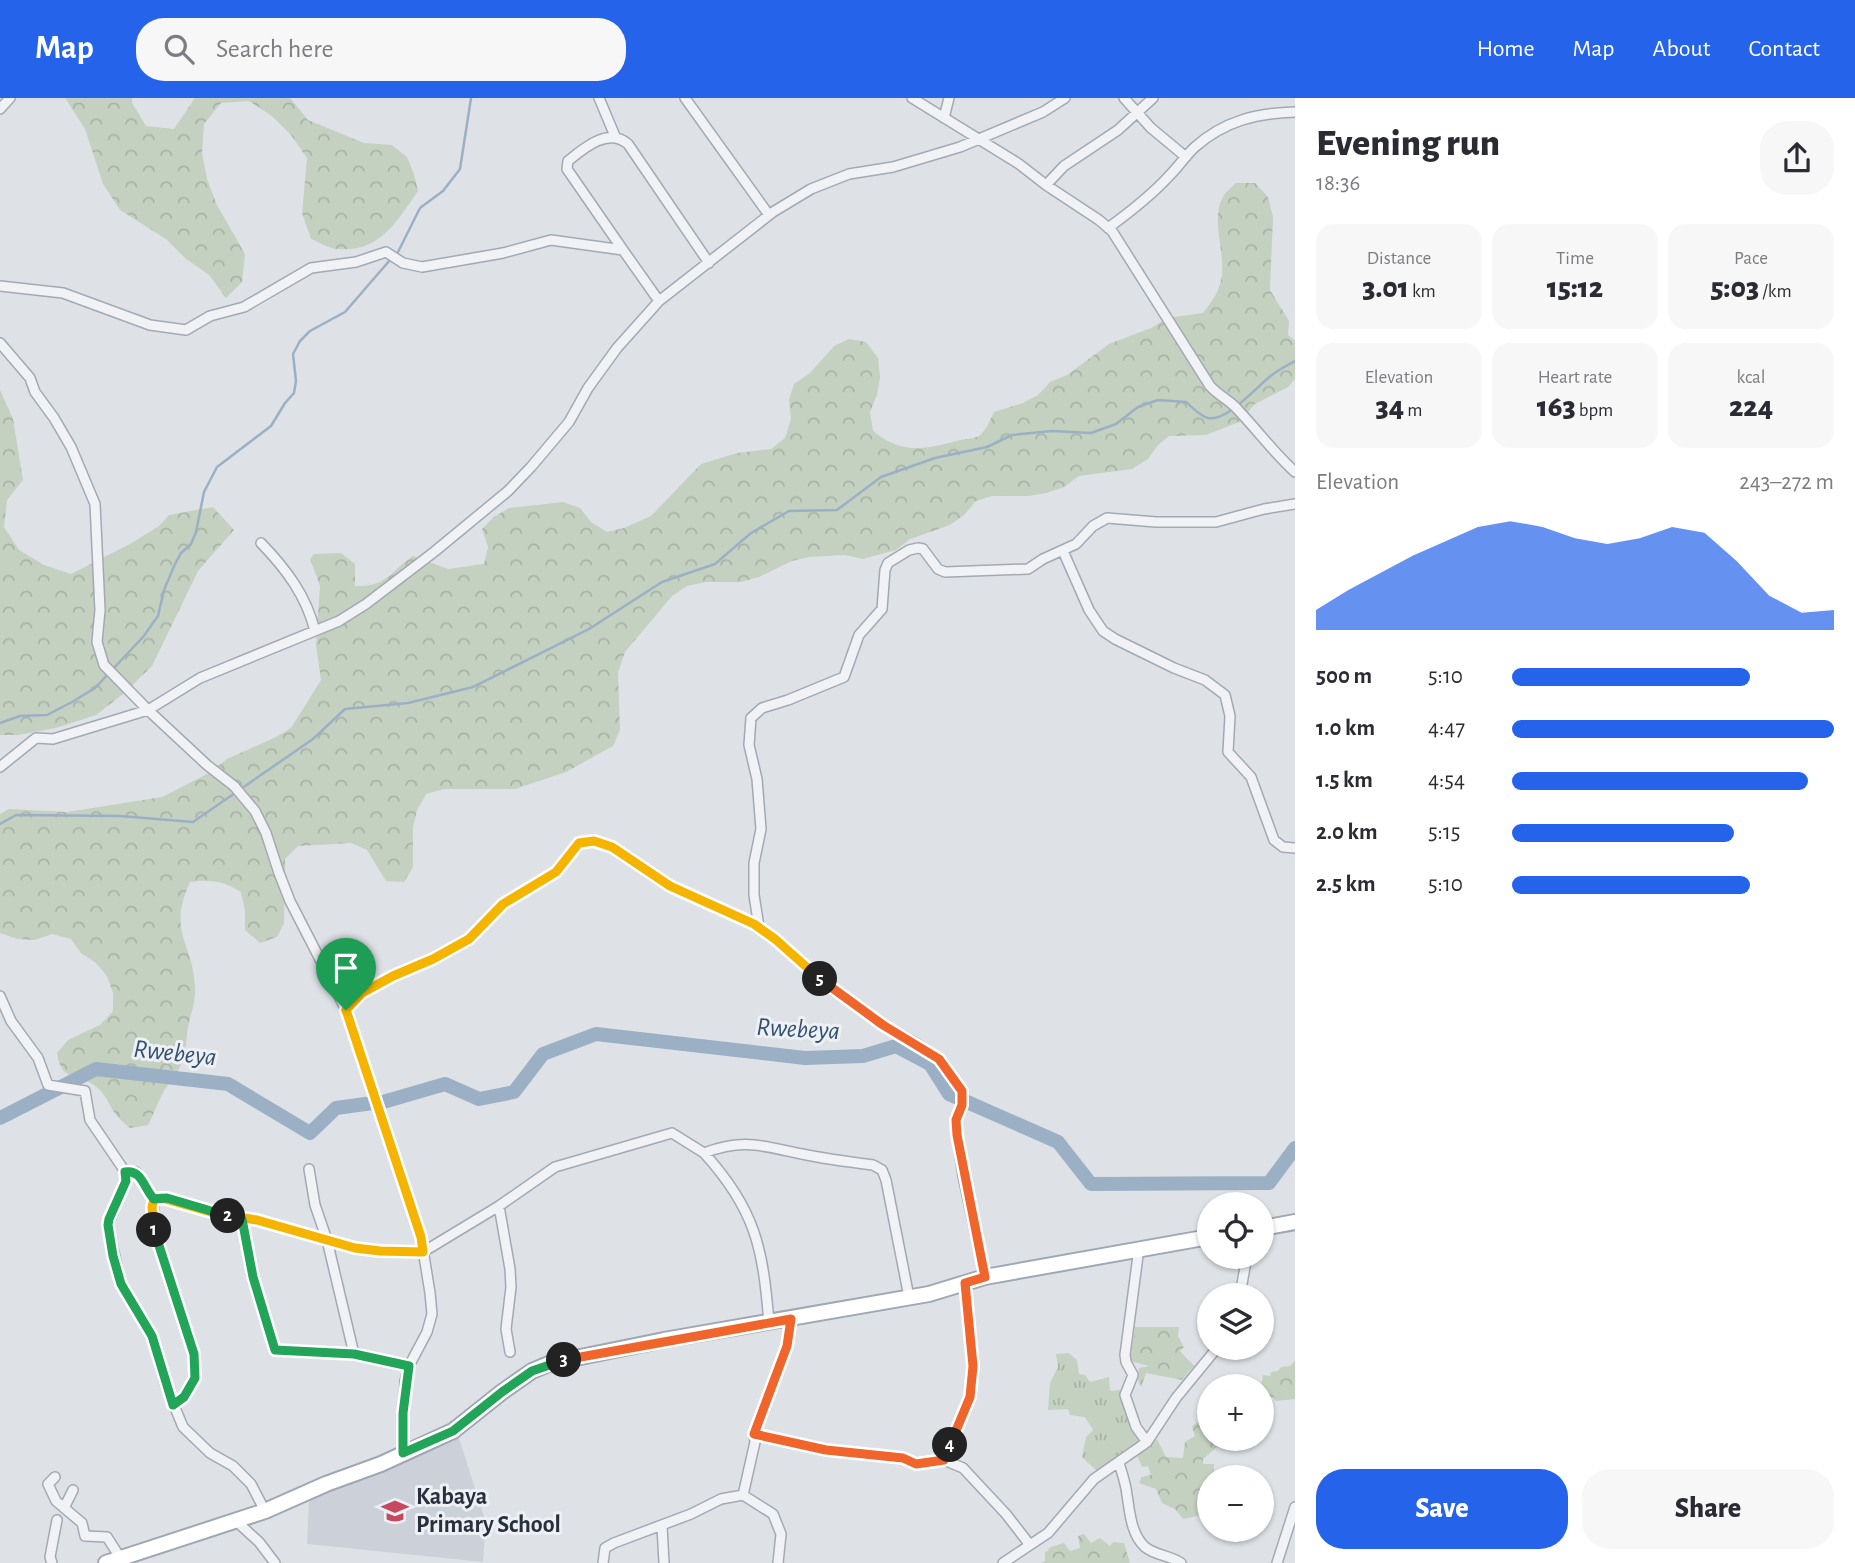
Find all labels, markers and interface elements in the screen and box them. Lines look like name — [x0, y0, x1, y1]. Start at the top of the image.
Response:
search box — [136, 18, 626, 81]
icon: search — [160, 30, 198, 68]
text: Map — [35, 32, 94, 65]
text: Search here — [216, 36, 334, 62]
text: Home — [1477, 37, 1535, 61]
text: Map — [1573, 37, 1615, 61]
text: About — [1653, 37, 1710, 61]
text: Contact — [1748, 37, 1820, 61]
button: share — [1760, 121, 1834, 195]
text: Evening run — [1316, 125, 1500, 163]
text: 18:36 — [1316, 172, 1360, 195]
text: Distance — [1367, 249, 1431, 268]
text: Time — [1556, 249, 1594, 268]
text: Pace — [1734, 249, 1768, 268]
text: 3.01 — [1362, 273, 1409, 303]
text: 15:12 — [1547, 273, 1603, 303]
text: 5:03 — [1710, 273, 1759, 303]
text: km — [1409, 282, 1436, 301]
text: /km — [1759, 282, 1792, 301]
text: Elevation — [1365, 368, 1433, 387]
text: Heart rate — [1538, 368, 1612, 387]
text: kcal — [1737, 368, 1765, 387]
text: 34 — [1376, 392, 1404, 422]
text: 163 — [1537, 392, 1576, 422]
text: 224 — [1729, 392, 1773, 422]
text: m — [1404, 401, 1422, 420]
text: bpm — [1576, 401, 1613, 420]
text: Elevation — [1316, 471, 1399, 494]
text: 243–272 m — [1739, 471, 1834, 494]
text: 500 m — [1316, 665, 1372, 688]
text: 5:10 — [1428, 665, 1463, 688]
text: 1.0 km — [1316, 717, 1375, 740]
text: 4:47 — [1428, 717, 1465, 740]
text: 1.5 km — [1316, 769, 1373, 792]
text: 4:54 — [1428, 769, 1465, 792]
text: 2.0 km — [1316, 821, 1378, 844]
text: 5:15 — [1428, 821, 1460, 844]
text: 2.5 km — [1316, 873, 1375, 896]
text: 5:10 — [1428, 873, 1463, 896]
pin — [316, 938, 376, 1010]
icon: arrive — [327, 949, 365, 987]
pin: 5 — [802, 962, 838, 996]
text: 5 — [815, 969, 824, 988]
water label: Rwebeya — [756, 1014, 840, 1044]
water label: Rwebeya — [132, 1036, 218, 1070]
map controls — [1197, 1192, 1274, 1542]
button: locate — [1197, 1192, 1274, 1269]
pin: 2 — [210, 1198, 246, 1234]
text: 2 — [223, 1206, 232, 1225]
pin: 1 — [136, 1212, 172, 1248]
text: 1 — [150, 1220, 157, 1239]
button: layers — [1197, 1283, 1274, 1360]
pin: 3 — [546, 1342, 582, 1378]
text: 3 — [559, 1350, 568, 1369]
button: + — [1197, 1374, 1274, 1451]
pin: 4 — [932, 1428, 968, 1462]
text: 4 — [945, 1435, 954, 1454]
button: − — [1197, 1465, 1274, 1542]
button: Save — [1316, 1469, 1568, 1549]
button: Share — [1582, 1469, 1834, 1549]
place label: Kabaya Primary School — [416, 1485, 561, 1537]
school or university icon: Kabaya Primary School — [380, 1496, 410, 1526]

